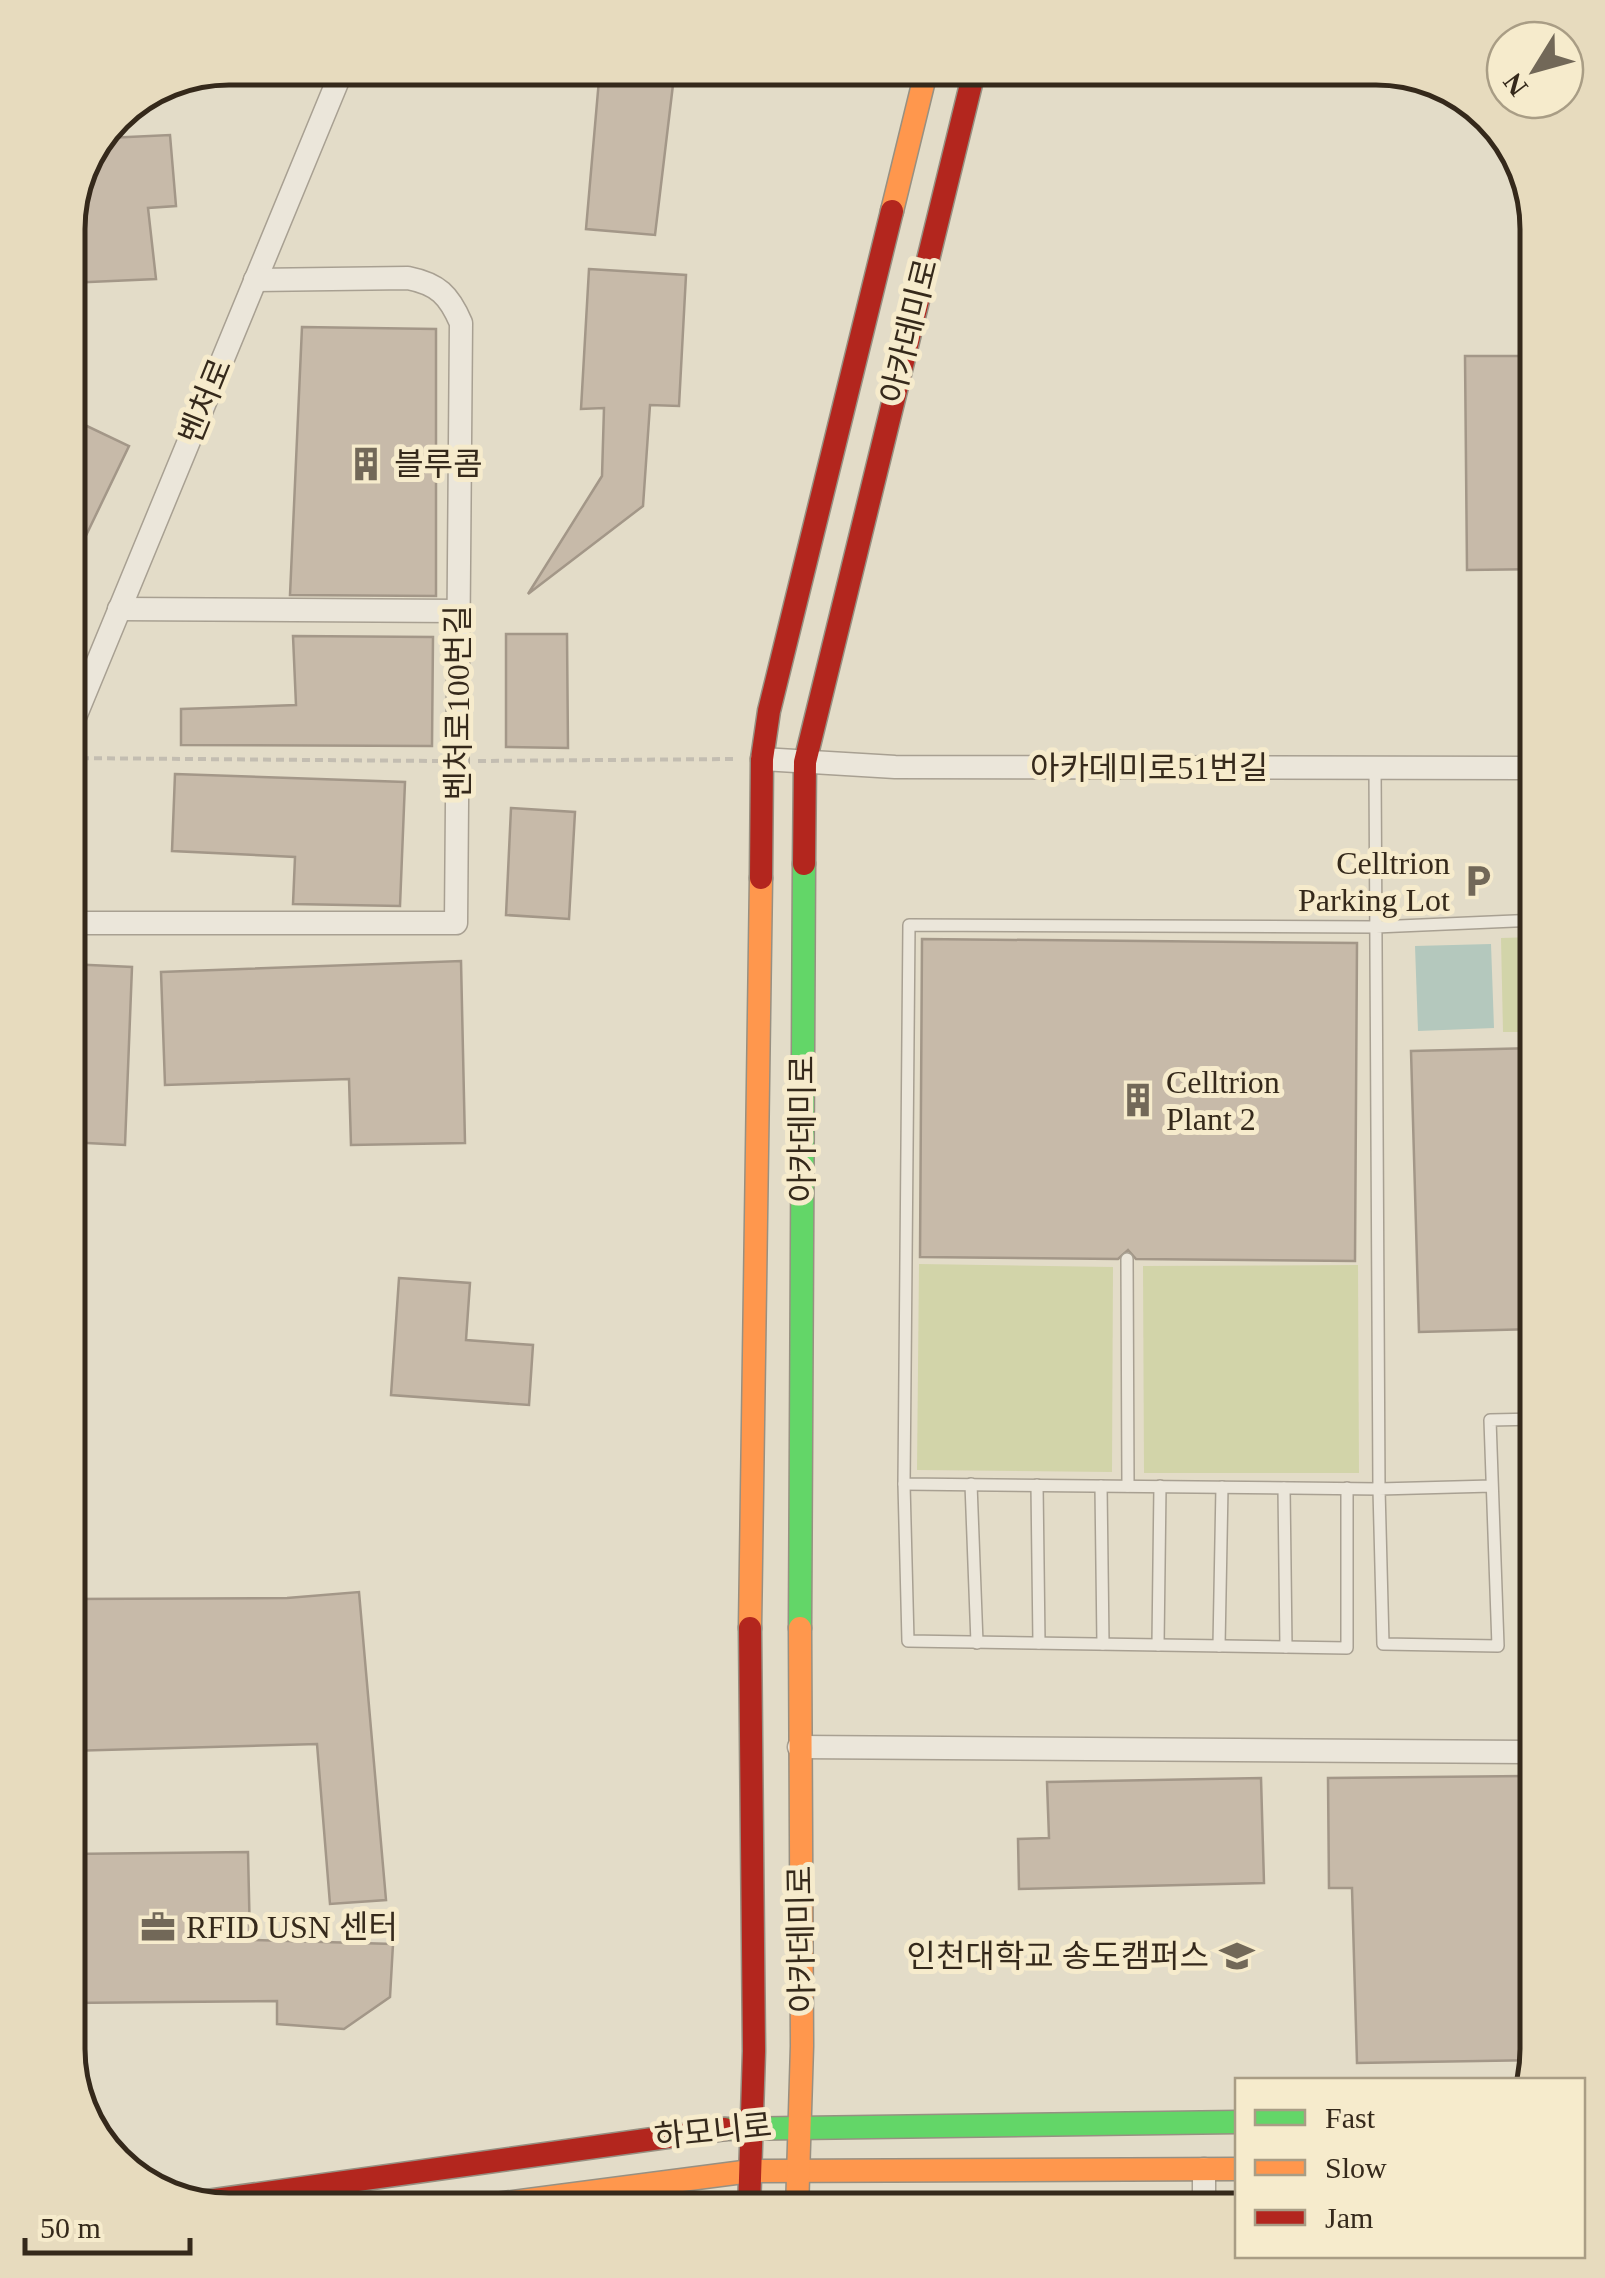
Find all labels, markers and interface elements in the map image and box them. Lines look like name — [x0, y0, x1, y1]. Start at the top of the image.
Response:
north arrow — [1485, 20, 1585, 120]
text: N — [1497, 67, 1534, 102]
street label: 아카데미로 — [874, 255, 944, 407]
street label: 벤처로 — [172, 353, 238, 449]
building icon: 블루콤 — [347, 445, 385, 483]
place label: 블루콤 — [394, 446, 482, 482]
street label: 벤처로100번길 — [440, 605, 476, 801]
street label: 아카데미로51번길 — [1030, 750, 1268, 786]
place label: Celltrion Parking Lot — [1298, 845, 1450, 918]
parking icon: Celltrion Parking Lot — [1459, 862, 1497, 900]
street label: 아카데미로 — [784, 1055, 820, 1203]
place label: Celltrion Plant 2 — [1166, 1064, 1280, 1137]
building icon: Celltrion Plant 2 — [1119, 1081, 1157, 1119]
street label: 아카데미로 — [782, 1865, 820, 2013]
office icon: RFID USN 센터 — [139, 1908, 177, 1946]
place label: RFID USN 센터 — [186, 1909, 398, 1945]
school or university icon: 인천대학교 송도캠퍼스 — [1218, 1937, 1256, 1975]
place label: 인천대학교 송도캠퍼스 — [907, 1938, 1209, 1974]
legend — [1235, 2078, 1585, 2258]
text: Fast — [1325, 2101, 1376, 2134]
street label: 하모니로 — [653, 2107, 773, 2155]
text: Slow — [1325, 2151, 1387, 2184]
scale bar — [25, 2193, 190, 2255]
text: Jam — [1325, 2201, 1373, 2234]
text: 50 m — [40, 2211, 101, 2244]

